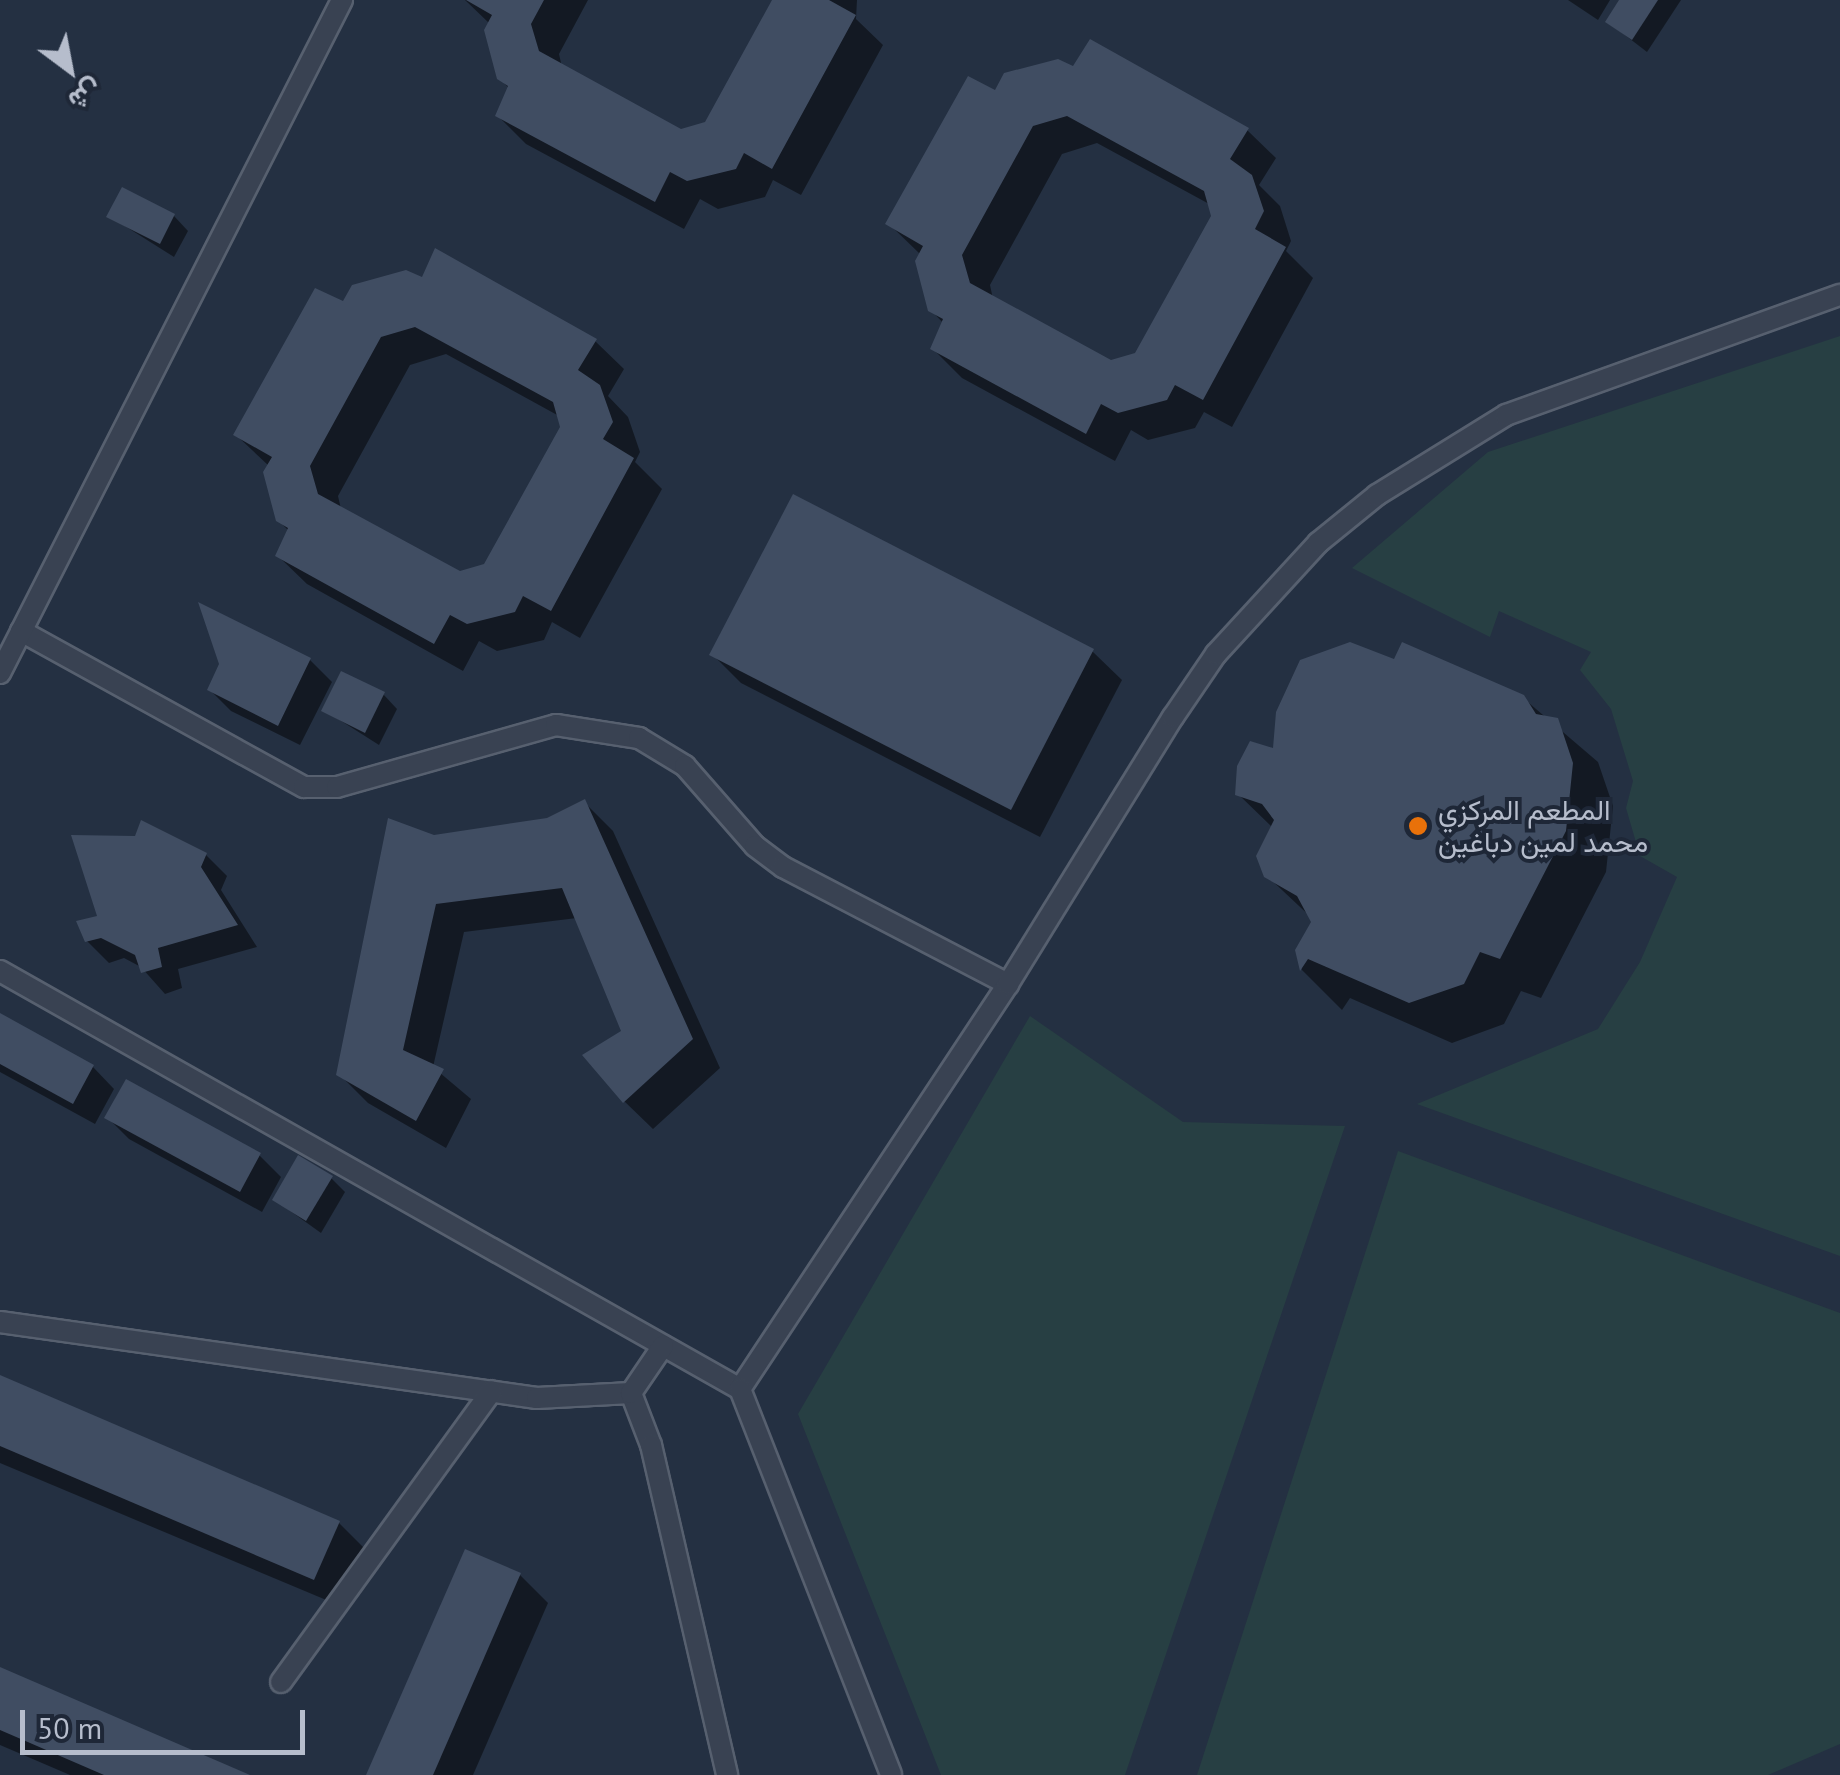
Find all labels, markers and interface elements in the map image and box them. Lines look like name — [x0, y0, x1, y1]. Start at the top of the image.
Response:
north arrow — [20, 20, 120, 120]
text: ش — [62, 71, 110, 120]
place label: المطعم المركزي محمد لمين دباغين — [1438, 793, 1648, 859]
marker: المطعم المركزي محمد لمين دباغين — [1407, 815, 1429, 837]
scale bar — [25, 1690, 310, 1752]
text: 50 m — [37, 1708, 102, 1747]

